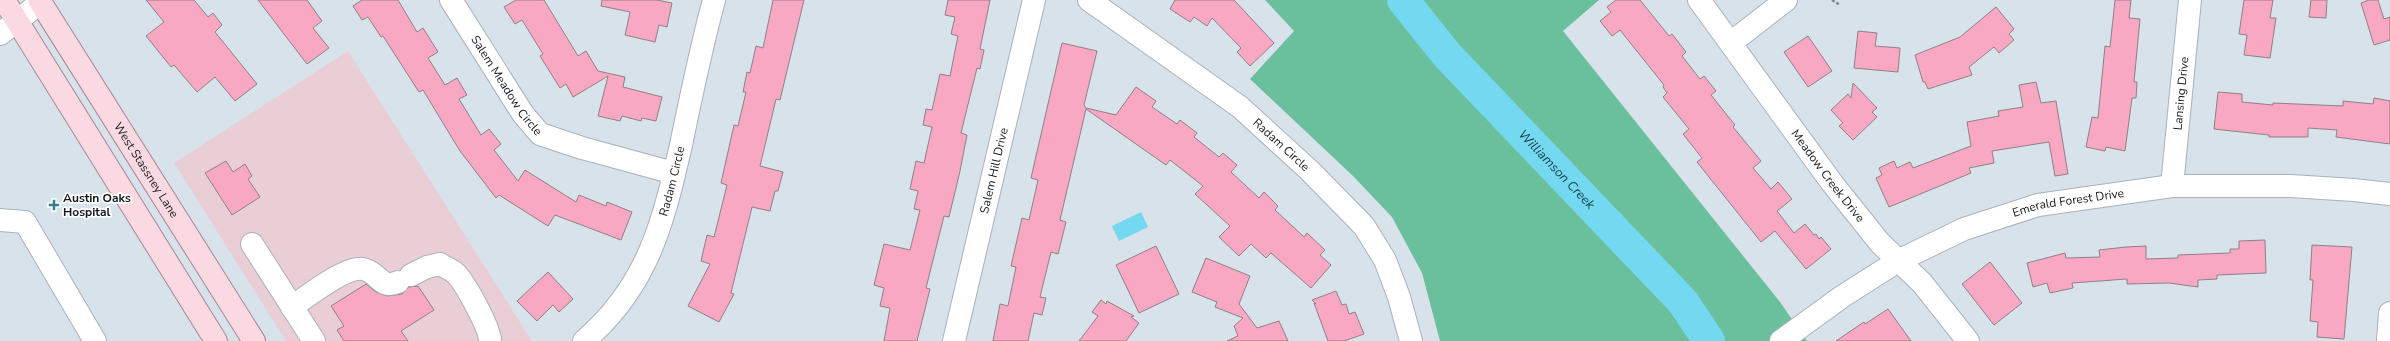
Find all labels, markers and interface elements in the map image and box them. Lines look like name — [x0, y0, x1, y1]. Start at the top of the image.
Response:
street label: Salem Meadow Circle — [467, 32, 546, 139]
street label: Lansing Drive — [2169, 56, 2192, 131]
street label: Radam Circle — [1249, 115, 1313, 175]
street label: West Stassney Lane — [110, 119, 182, 221]
street label: Salem Hill Drive — [976, 126, 1012, 215]
water label: Williamson Creek — [1514, 126, 1599, 214]
street label: Meadow Creek Drive — [1788, 126, 1868, 225]
street label: Radam Circle — [655, 145, 688, 218]
street label: Emerald Forest Drive — [2010, 185, 2125, 221]
place label: Austin Oaks Hospital — [63, 190, 131, 220]
marker: Austin Oaks Hospital — [48, 199, 60, 211]

